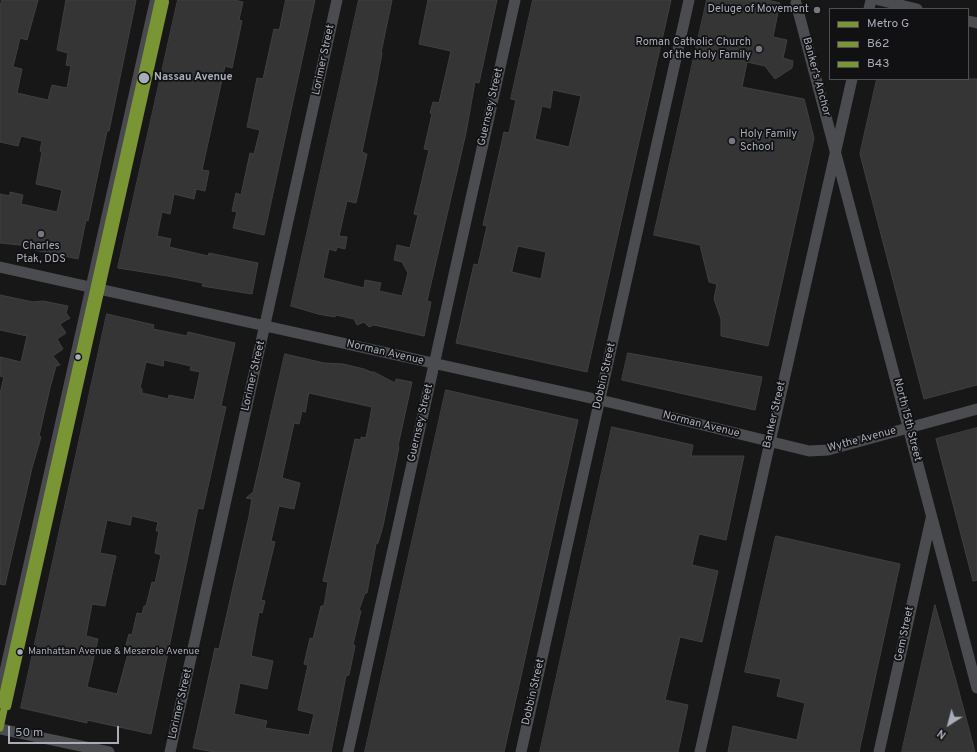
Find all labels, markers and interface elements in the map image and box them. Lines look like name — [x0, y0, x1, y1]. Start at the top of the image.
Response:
place label: Deluge of Movement — [707, 3, 809, 17]
marker: Deluge of Movement — [812, 5, 822, 15]
legend — [829, 8, 969, 80]
text: Metro G — [867, 16, 909, 32]
street label: Lorimer Street — [310, 23, 338, 97]
place label: Roman Catholic Church of the Holy Family — [636, 36, 751, 62]
street label: Banker's Anchor — [799, 36, 833, 118]
text: B62 — [867, 36, 889, 52]
marker: Roman Catholic Church of the Holy Family — [754, 44, 764, 54]
text: B43 — [867, 56, 890, 72]
street label: Guernsey Street — [476, 67, 506, 147]
marker: Nassau Avenue — [137, 71, 151, 85]
place label: Nassau Avenue — [154, 71, 233, 85]
place label: Holy Family School — [740, 128, 797, 154]
marker: Holy Family School — [727, 136, 737, 146]
marker: Charles Ptak, DDS — [36, 229, 46, 239]
place label: Charles Ptak, DDS — [16, 240, 66, 266]
street label: Norman Avenue — [345, 338, 425, 368]
street label: Lorimer Street — [239, 339, 269, 413]
street label: Dobbin Street — [591, 342, 619, 410]
unlabelled marker — [73, 352, 83, 362]
street label: North 15th Street — [890, 377, 924, 463]
street label: Banker Street — [761, 380, 789, 450]
street label: Guernsey Street — [406, 383, 436, 463]
street label: Norman Avenue — [661, 409, 741, 441]
street label: Wythe Avenue — [826, 424, 898, 456]
street label: Gem Street — [893, 605, 917, 663]
place label: Manhattan Avenue & Meserole Avenue — [28, 646, 200, 658]
marker: Manhattan Avenue & Meserole Avenue — [15, 647, 25, 657]
street label: Dobbin Street — [520, 658, 548, 726]
street label: Lorimer Street — [166, 667, 196, 741]
north arrow — [929, 704, 969, 744]
scale bar — [10, 718, 121, 744]
text: 50 m — [15, 725, 43, 741]
text: N — [935, 726, 949, 742]

